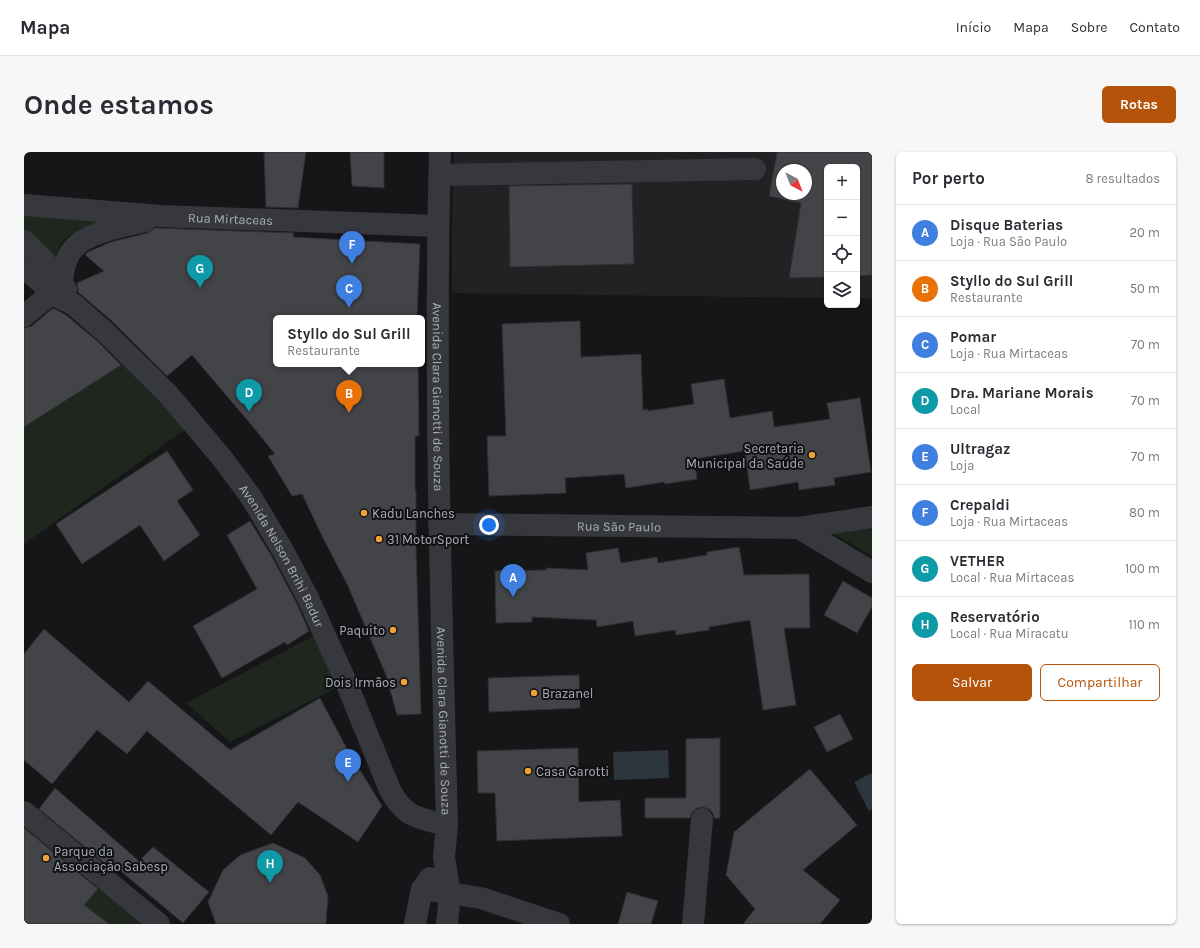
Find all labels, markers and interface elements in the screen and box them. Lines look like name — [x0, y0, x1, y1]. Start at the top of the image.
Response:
text: Mapa — [20, 17, 70, 39]
text: Início — [956, 19, 991, 36]
text: Mapa — [1013, 19, 1049, 36]
text: Sobre — [1071, 19, 1107, 36]
text: Contato — [1129, 19, 1180, 36]
button: Rotas — [1102, 86, 1176, 123]
text: Onde estamos — [24, 88, 214, 121]
north arrow — [776, 164, 812, 200]
map controls — [824, 164, 860, 308]
button: + — [824, 164, 860, 200]
text: Por perto — [912, 168, 985, 188]
text: 8 resultados — [1086, 171, 1160, 186]
button: − — [824, 200, 860, 236]
street label: Rua Mirtaceas — [188, 209, 274, 228]
text: Disque Baterias — [950, 216, 1063, 234]
text: A — [921, 225, 929, 240]
text: 20 m — [1130, 225, 1160, 240]
pin: F — [339, 231, 365, 264]
text: Loja · Rua São Paulo — [950, 234, 1067, 249]
button: locate — [824, 236, 860, 272]
pin: G — [187, 255, 213, 288]
button: layers — [824, 272, 860, 308]
text: Styllo do Sul Grill — [950, 272, 1073, 290]
pin: C — [336, 275, 362, 308]
text: B — [921, 281, 929, 296]
text: 50 m — [1130, 281, 1160, 296]
text: Restaurante — [950, 290, 1023, 305]
street label: Avenida Clara Gianotti de Souza — [430, 303, 447, 491]
popup — [273, 315, 425, 367]
text: Styllo do Sul Grill — [287, 325, 411, 343]
text: Pomar — [950, 328, 996, 346]
text: C — [921, 337, 929, 352]
text: 70 m — [1131, 337, 1160, 352]
text: Restaurante — [287, 343, 360, 358]
text: Loja · Rua Mirtaceas — [950, 346, 1068, 361]
pin: D — [236, 379, 262, 412]
pin: B — [336, 380, 362, 413]
text: Drª. Mariane Morais — [950, 384, 1094, 402]
text: D — [921, 393, 929, 408]
text: 70 m — [1131, 393, 1160, 408]
text: Local — [950, 402, 981, 417]
text: Ultragaz — [950, 440, 1010, 458]
place label: Secretaria Municipal da Saúde — [686, 441, 804, 471]
text: E — [921, 449, 929, 464]
text: 70 m — [1131, 449, 1160, 464]
marker: Secretaria Municipal da Saúde — [807, 450, 817, 460]
text: Loja — [950, 458, 974, 473]
street label: Avenida Nelson Brihi Badur — [237, 481, 328, 630]
text: Crepaldi — [950, 496, 1010, 514]
text: F — [921, 505, 929, 520]
text: 80 m — [1129, 505, 1160, 520]
place label: Kadu Lanches — [372, 506, 455, 521]
marker: Kadu Lanches — [359, 508, 369, 518]
text: Loja · Rua Mirtaceas — [950, 514, 1068, 529]
your location — [479, 515, 499, 535]
street label: Rua São Paulo — [577, 518, 661, 534]
place label: 31 MotorSport — [387, 532, 469, 547]
marker: 31 MotorSport — [374, 534, 384, 544]
text: VETHER — [950, 552, 1005, 570]
text: G — [921, 561, 929, 576]
text: 100 m — [1125, 561, 1160, 576]
pin: A — [500, 564, 526, 597]
text: Local · Rua Mirtaceas — [950, 570, 1074, 585]
text: Reservatório — [950, 608, 1040, 626]
text: H — [920, 617, 930, 632]
text: 110 m — [1128, 617, 1160, 632]
place label: Paquito — [339, 623, 385, 639]
marker: Paquito — [388, 625, 398, 635]
street label: Avenida Clara Gianotti de Souza — [434, 626, 454, 815]
text: Local · Rua Miracatu — [950, 626, 1069, 641]
button: Salvar — [912, 664, 1032, 701]
button: Compartilhar — [1040, 664, 1160, 701]
place label: Dois Irmãos — [325, 675, 396, 690]
marker: Dois Irmãos — [399, 677, 409, 687]
place label: Brazanel — [542, 686, 593, 701]
marker: Brazanel — [529, 688, 539, 698]
pin: E — [335, 749, 361, 782]
place label: Casa Garotti — [536, 764, 609, 779]
marker: Casa Garotti — [523, 766, 533, 776]
place label: Parque da Associação Sabesp — [54, 844, 168, 874]
pin: H — [257, 850, 283, 883]
marker: Parque da Associação Sabesp — [41, 853, 51, 863]

